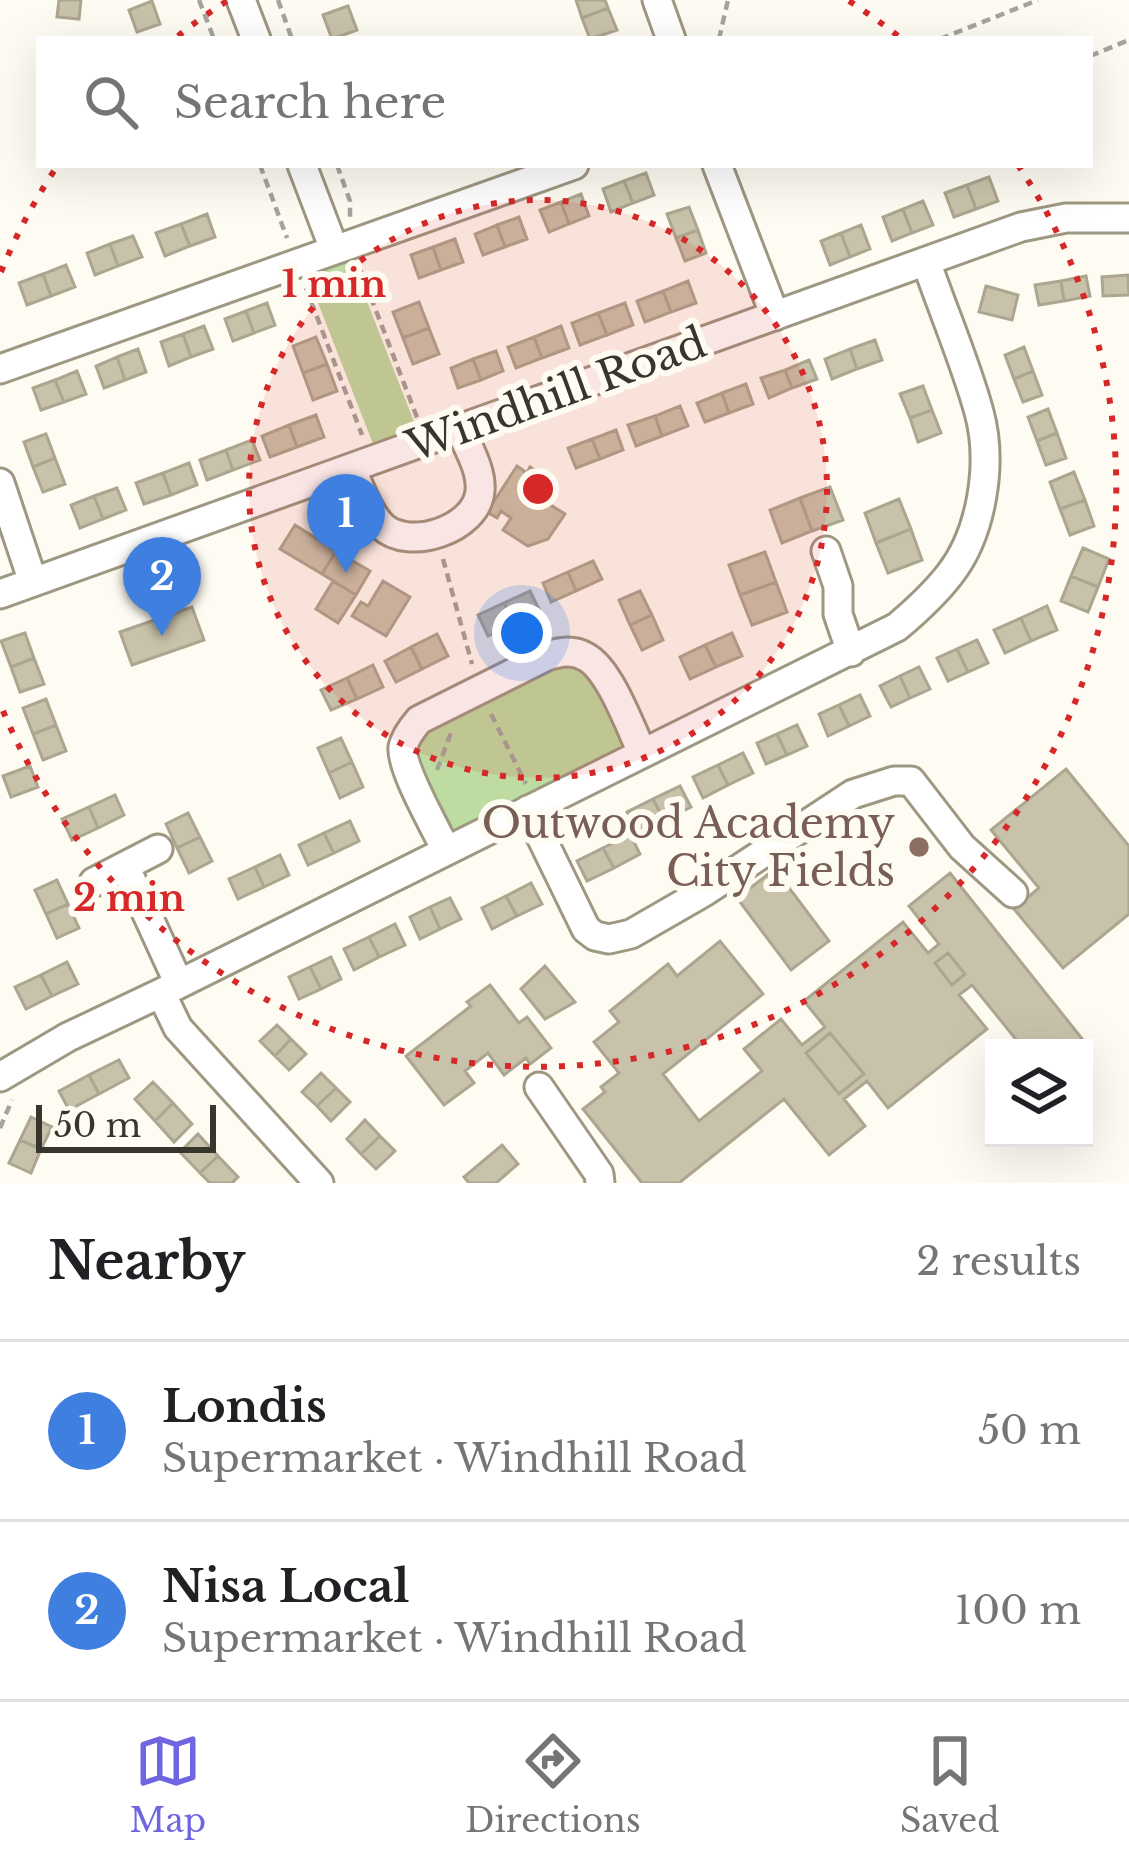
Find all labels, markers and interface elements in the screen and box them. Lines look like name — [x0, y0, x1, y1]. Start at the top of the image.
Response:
search box — [36, 36, 1093, 168]
icon: search — [78, 69, 144, 135]
text: Search here — [174, 74, 446, 130]
text: 1 min — [282, 262, 386, 307]
street label: Windhill Road — [398, 316, 713, 473]
centre of rings — [517, 468, 559, 510]
pin: 1 — [307, 474, 385, 573]
pin: 2 — [123, 537, 201, 636]
your location — [492, 603, 552, 663]
place label: Outwood Academy City Fields — [481, 797, 895, 897]
marker: Outwood Academy City Fields — [906, 834, 932, 860]
text: 2 min — [73, 876, 185, 921]
map controls — [985, 1039, 1093, 1147]
button: layers — [985, 1039, 1093, 1147]
scale bar — [36, 1099, 216, 1152]
text: 50 m — [54, 1105, 141, 1146]
text: Nearby — [48, 1230, 245, 1293]
text: 2 results — [916, 1237, 1081, 1286]
text: Londis — [162, 1378, 327, 1434]
text: 1 — [78, 1406, 96, 1455]
text: 50 m — [978, 1406, 1081, 1455]
text: Supermarket · Windhill Road — [162, 1434, 747, 1483]
text: Nisa Local — [162, 1558, 410, 1614]
text: 2 — [74, 1586, 100, 1635]
text: 100 m — [955, 1586, 1081, 1635]
text: Supermarket · Windhill Road — [162, 1614, 747, 1663]
tab: Map — [130, 1728, 206, 1841]
tab: Directions — [465, 1728, 641, 1841]
tab: Saved — [900, 1728, 999, 1841]

